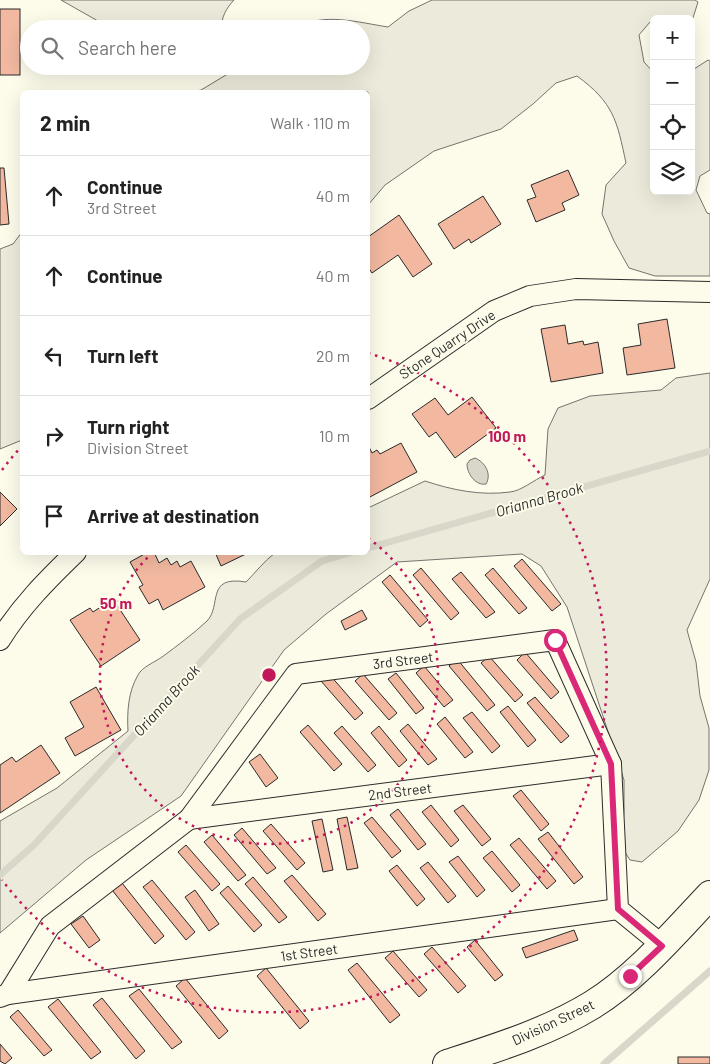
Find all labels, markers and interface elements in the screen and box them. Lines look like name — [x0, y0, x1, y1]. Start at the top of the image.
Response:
map controls — [650, 15, 695, 195]
button: + — [650, 15, 695, 60]
search box — [20, 20, 370, 75]
icon: search — [38, 34, 66, 62]
text: Search here — [78, 36, 177, 59]
button: − — [650, 60, 695, 105]
button: locate — [650, 105, 695, 150]
text: 2 min — [40, 110, 90, 135]
text: Walk · 110 m — [270, 113, 350, 132]
button: layers — [650, 150, 695, 195]
text: Continue — [87, 175, 163, 198]
icon: ahead — [40, 182, 68, 210]
text: 40 m — [316, 186, 350, 205]
text: 3rd Street — [87, 198, 157, 217]
icon: ahead — [40, 262, 68, 290]
text: Continue — [87, 264, 163, 287]
text: 40 m — [316, 266, 350, 285]
street label: Stone Quarry Drive — [396, 306, 498, 382]
icon: left — [40, 342, 68, 370]
text: Turn left — [87, 344, 158, 367]
text: 20 m — [316, 346, 350, 365]
text: Turn right — [87, 415, 169, 438]
icon: right — [40, 422, 68, 450]
text: 10 m — [319, 426, 350, 445]
text: 100 m — [488, 427, 526, 445]
text: Division Street — [87, 438, 189, 457]
water label: Orianna Brook — [493, 478, 585, 520]
icon: arrive — [40, 502, 68, 530]
text: Arrive at destination — [87, 504, 259, 527]
text: 50 m — [100, 594, 132, 612]
route start — [544, 629, 567, 652]
street label: 3rd Street — [372, 648, 434, 672]
water label: Orianna Brook — [129, 660, 203, 739]
centre of rings — [260, 666, 278, 684]
street label: 2nd Street — [367, 779, 433, 803]
street label: 1st Street — [279, 940, 339, 964]
route end — [619, 965, 642, 988]
street label: Division Street — [509, 995, 597, 1049]

